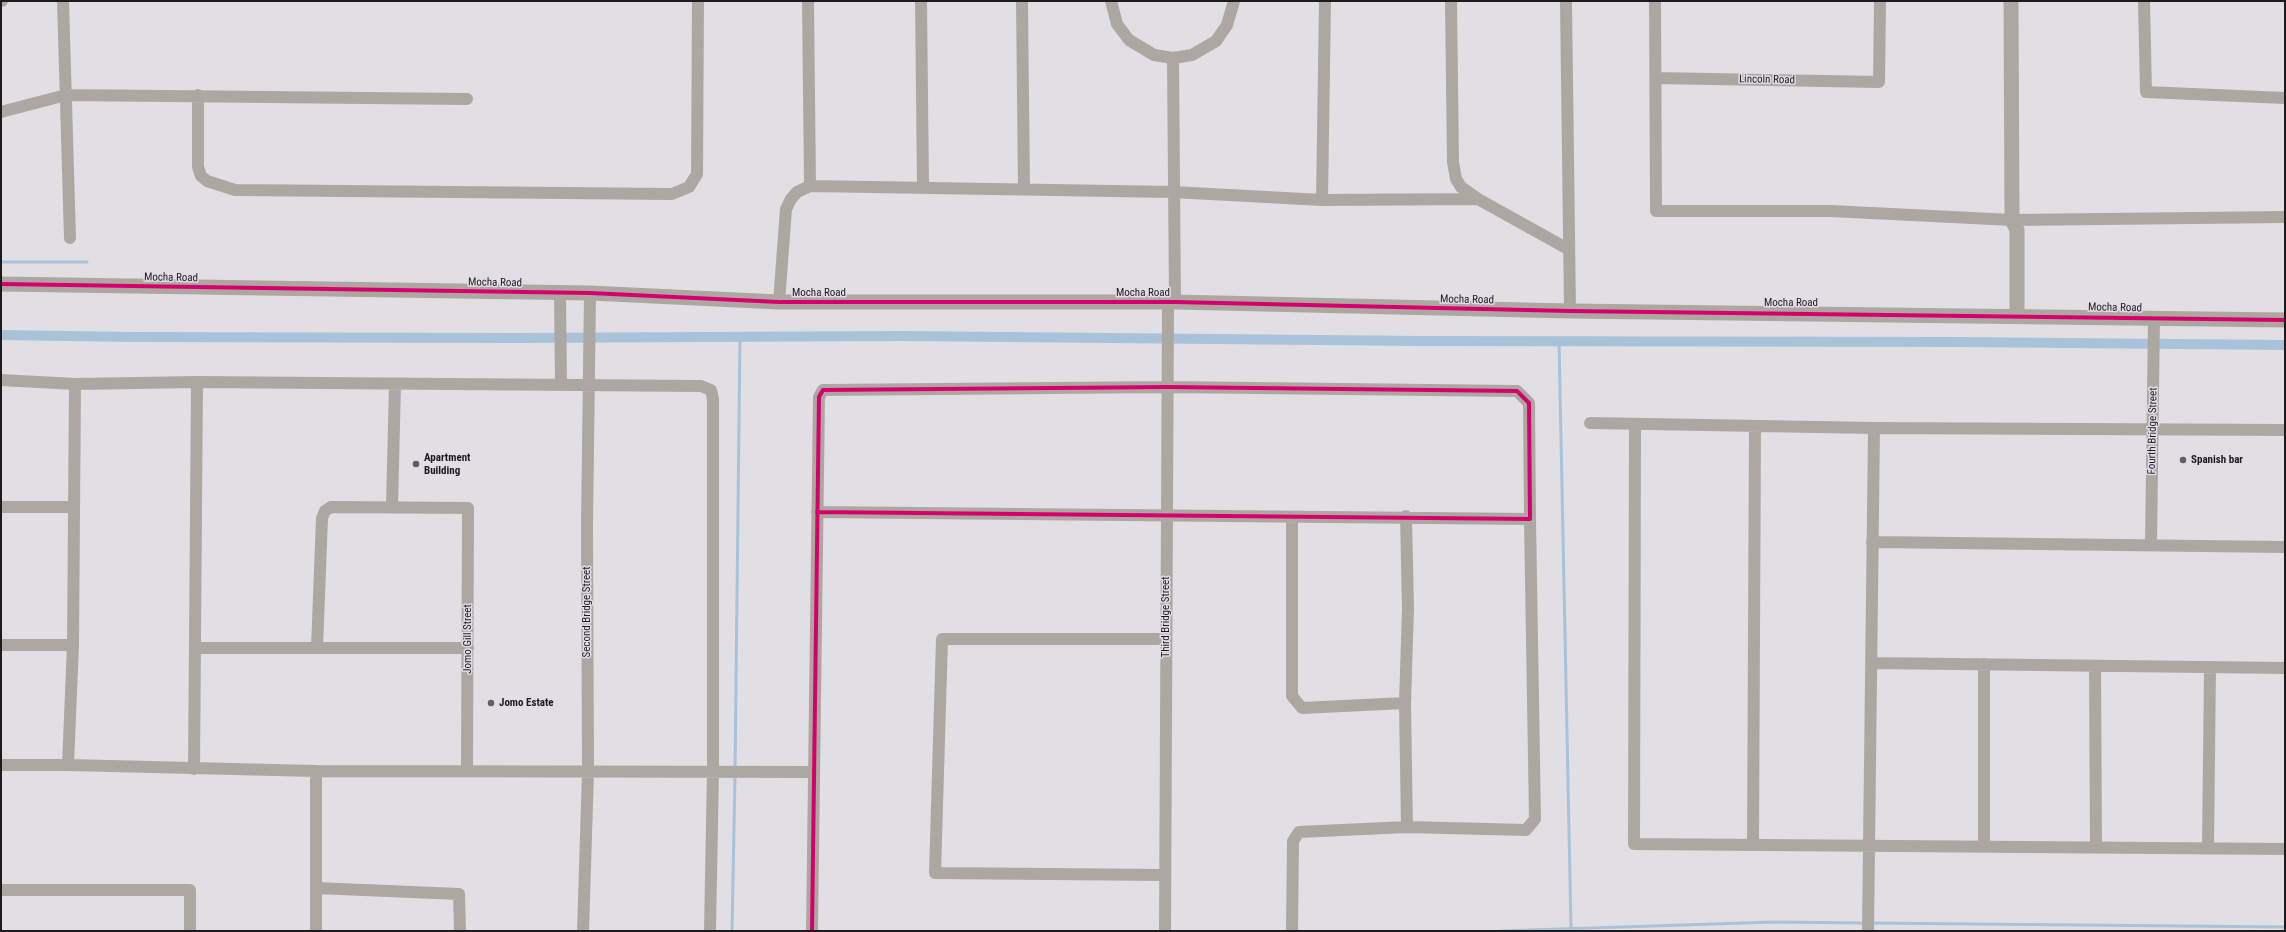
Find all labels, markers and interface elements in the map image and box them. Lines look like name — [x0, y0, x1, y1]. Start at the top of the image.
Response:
street label: Lincoln Road — [1739, 73, 1795, 87]
street label: Mocha Road — [144, 271, 198, 285]
street label: Mocha Road — [468, 276, 522, 290]
street label: Mocha Road — [792, 286, 846, 300]
street label: Mocha Road — [1116, 286, 1170, 300]
street label: Mocha Road — [1440, 293, 1494, 307]
street label: Mocha Road — [1764, 296, 1818, 310]
street label: Mocha Road — [2088, 301, 2142, 315]
street label: Fourth Bridge Street — [2146, 387, 2160, 475]
place label: Apartment Building — [424, 451, 470, 477]
place label: Spanish bar — [2191, 453, 2243, 467]
marker: Spanish bar — [2178, 455, 2188, 465]
marker: Apartment Building — [411, 459, 421, 469]
street label: Second Bridge Street — [580, 567, 594, 657]
street label: Third Bridge Street — [1159, 576, 1173, 658]
street label: Jomo Gill Street — [461, 604, 475, 674]
place label: Jomo Estate — [499, 696, 554, 710]
marker: Jomo Estate — [486, 698, 496, 708]

